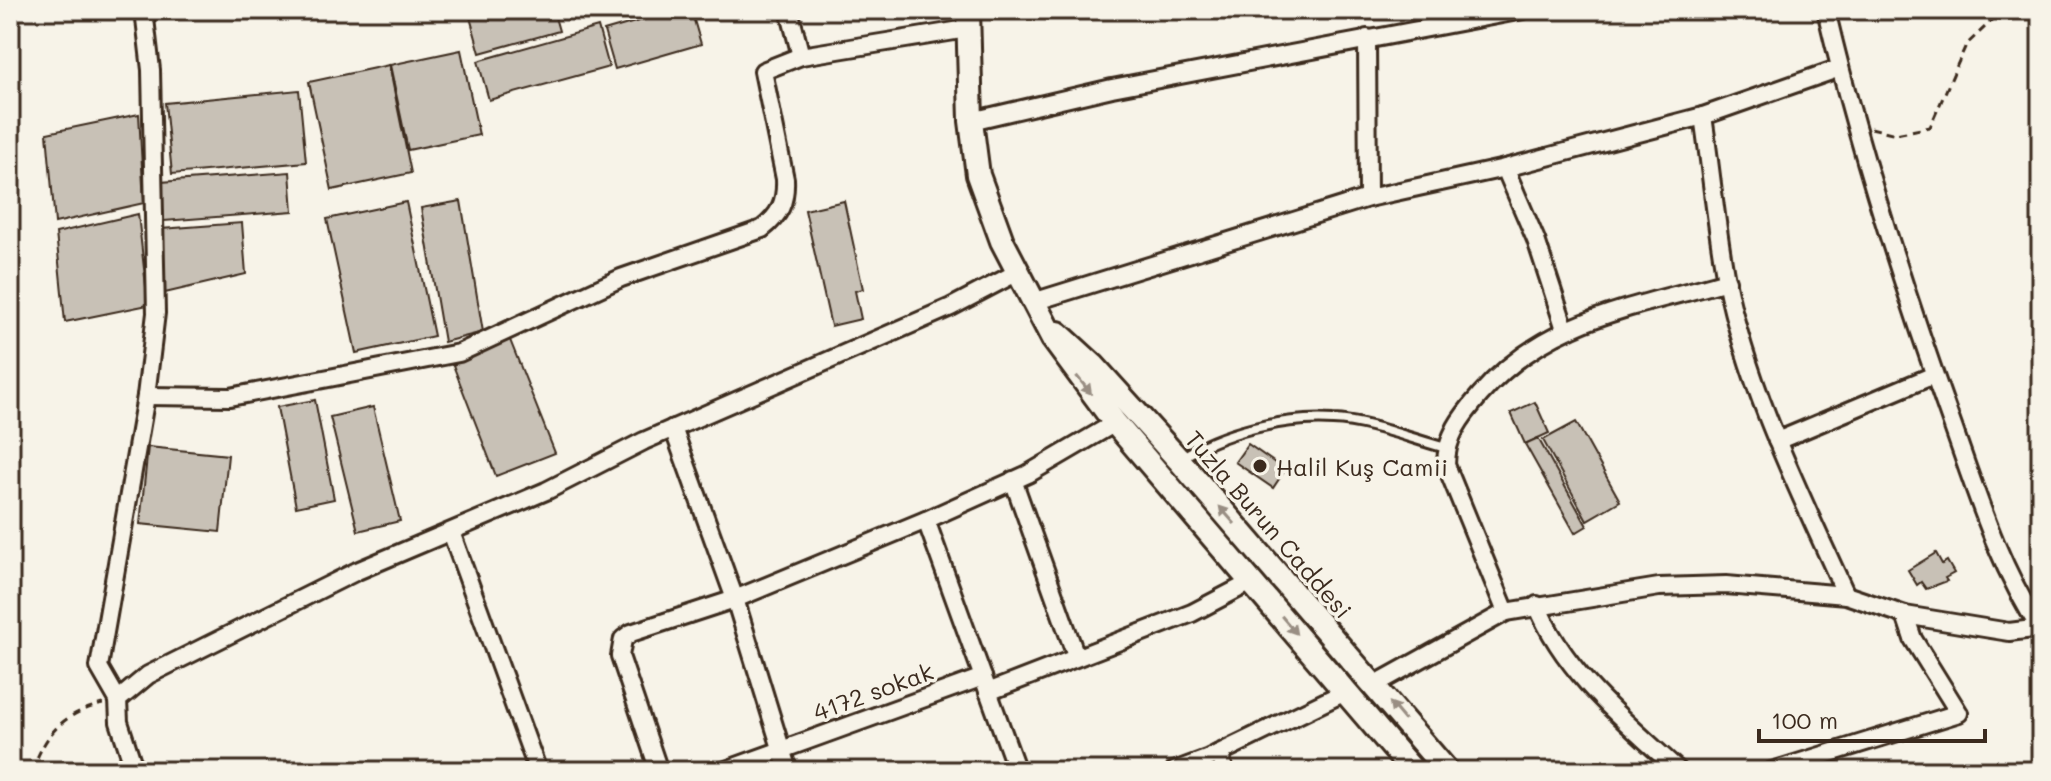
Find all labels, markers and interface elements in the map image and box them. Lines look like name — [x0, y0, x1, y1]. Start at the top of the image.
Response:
one-way arrow — [1075, 375, 1092, 395]
street label: Tuzla Burun Caddesi — [1179, 424, 1359, 624]
place label: Halil Kuş Camii — [1276, 451, 1448, 482]
marker: Halil Kuş Camii — [1251, 457, 1269, 475]
one-way arrow — [1219, 505, 1236, 525]
one-way arrow — [1280, 615, 1297, 635]
street label: 4172 sokak — [809, 655, 937, 727]
scale bar — [1759, 693, 1985, 743]
one-way arrow — [1389, 702, 1406, 722]
text: 100 m — [1771, 704, 1838, 735]

